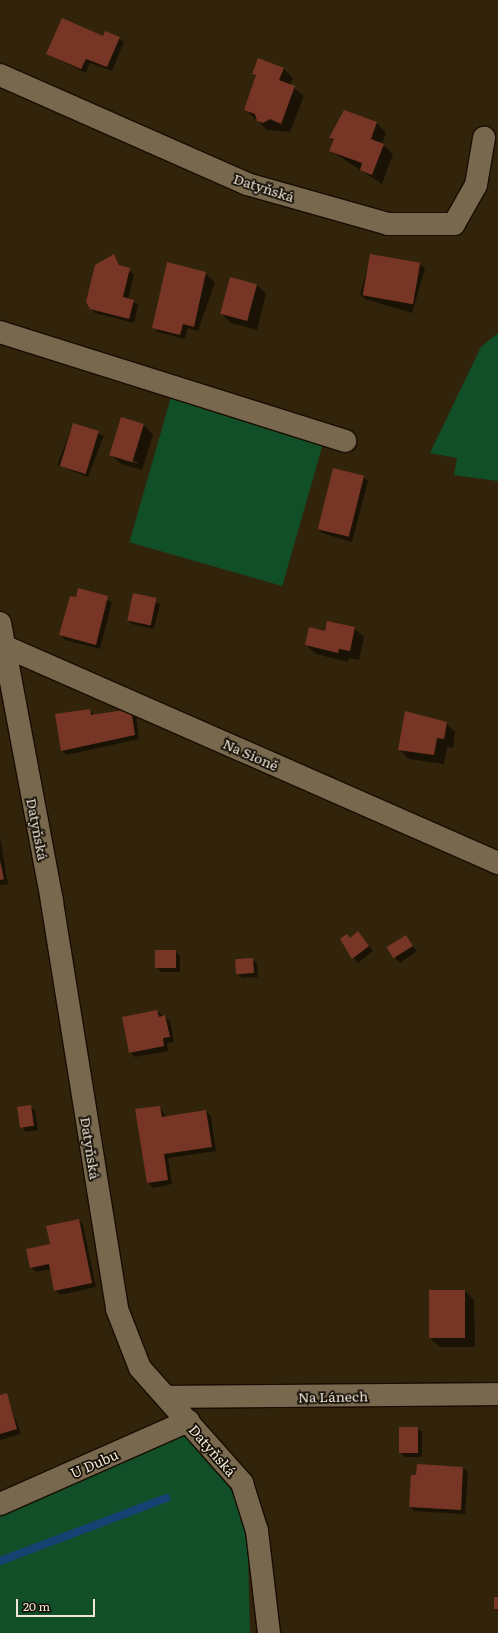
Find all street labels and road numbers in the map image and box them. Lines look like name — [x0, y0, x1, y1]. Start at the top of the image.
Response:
street label: Datyňská — [231, 169, 297, 205]
street label: Na Sioně — [221, 734, 281, 774]
street label: Datyňská — [24, 796, 52, 862]
street label: Datyňská — [78, 1116, 104, 1180]
street label: Na Lánech — [298, 1387, 368, 1405]
street label: Datyňská — [186, 1421, 240, 1479]
street label: U Dubu — [67, 1445, 121, 1481]

